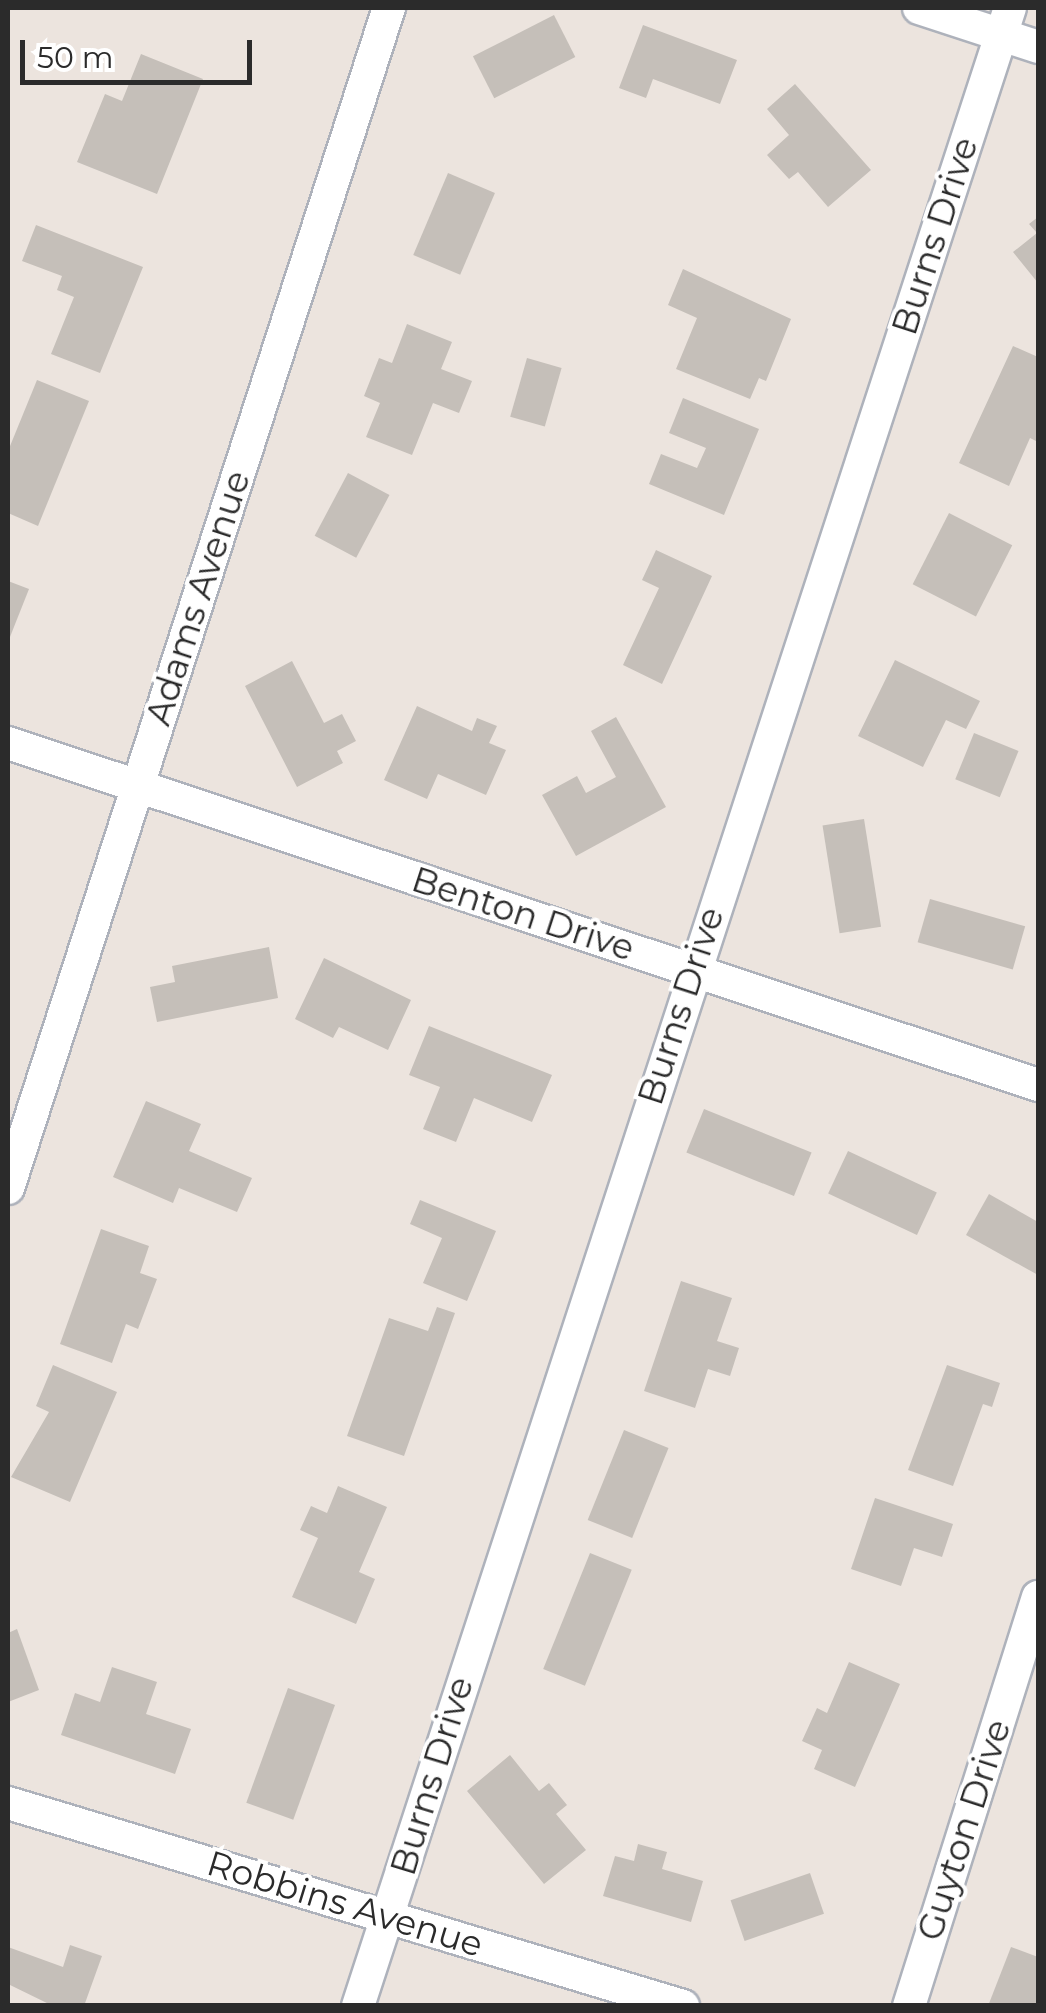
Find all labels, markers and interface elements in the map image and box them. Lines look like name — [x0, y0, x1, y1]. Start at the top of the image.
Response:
scale bar — [25, 20, 258, 82]
text: 50 m — [37, 39, 114, 76]
street label: Burns Drive — [883, 132, 987, 340]
street label: Adams Avenue — [137, 466, 259, 730]
street label: Benton Drive — [407, 858, 639, 970]
street label: Burns Drive — [629, 902, 733, 1110]
street label: Burns Drive — [382, 1672, 482, 1880]
street label: Guyton Drive — [909, 1714, 1019, 1946]
street label: Robbins Avenue — [202, 1842, 488, 1966]

